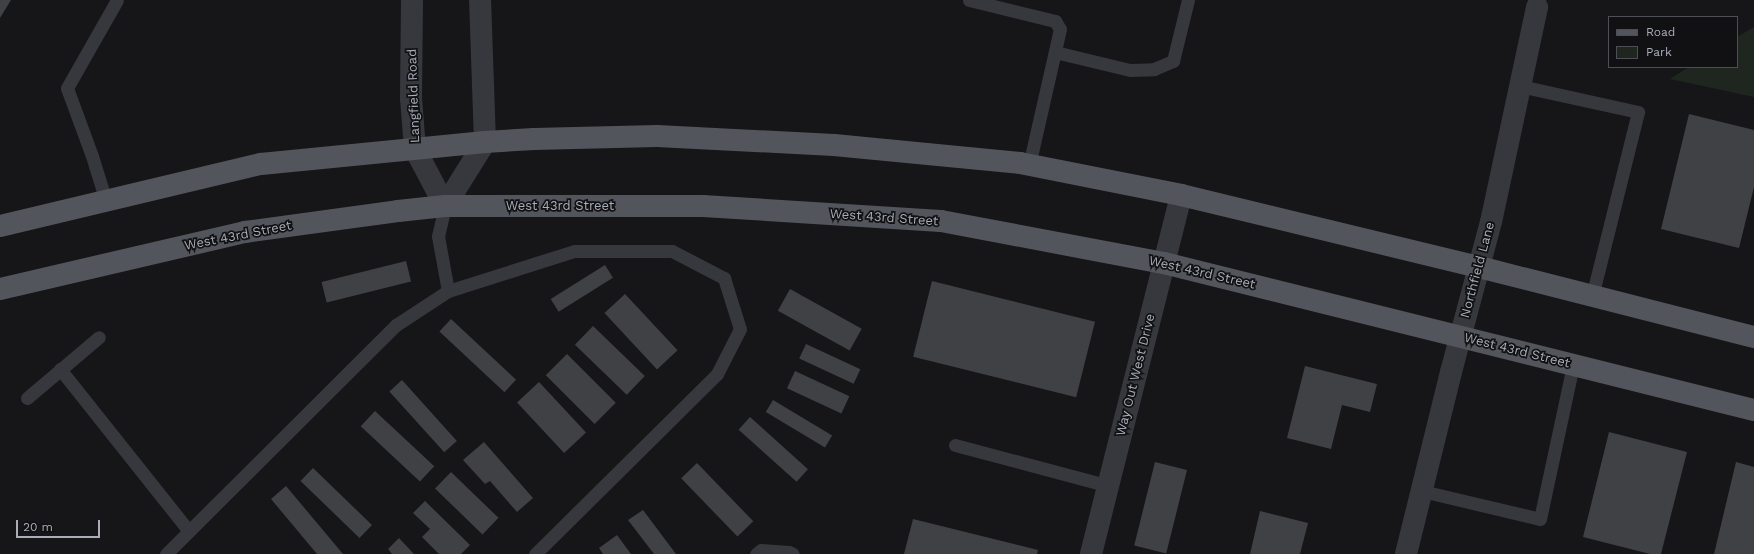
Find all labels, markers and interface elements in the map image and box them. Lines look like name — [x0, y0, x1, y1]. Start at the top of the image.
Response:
legend — [1608, 16, 1738, 68]
text: Road — [1646, 25, 1675, 39]
text: Park — [1646, 45, 1672, 59]
street label: Langfield Road — [405, 49, 423, 143]
street label: West 43rd Street — [506, 198, 614, 214]
street label: West 43rd Street — [829, 206, 939, 230]
street label: West 43rd Street — [183, 218, 293, 254]
street label: Northfield Lane — [1458, 220, 1498, 320]
street label: West 43rd Street — [1147, 253, 1257, 293]
street label: Way Out West Drive — [1113, 312, 1159, 438]
street label: West 43rd Street — [1462, 330, 1572, 372]
scale bar — [18, 512, 102, 538]
text: 20 m — [23, 520, 53, 534]

